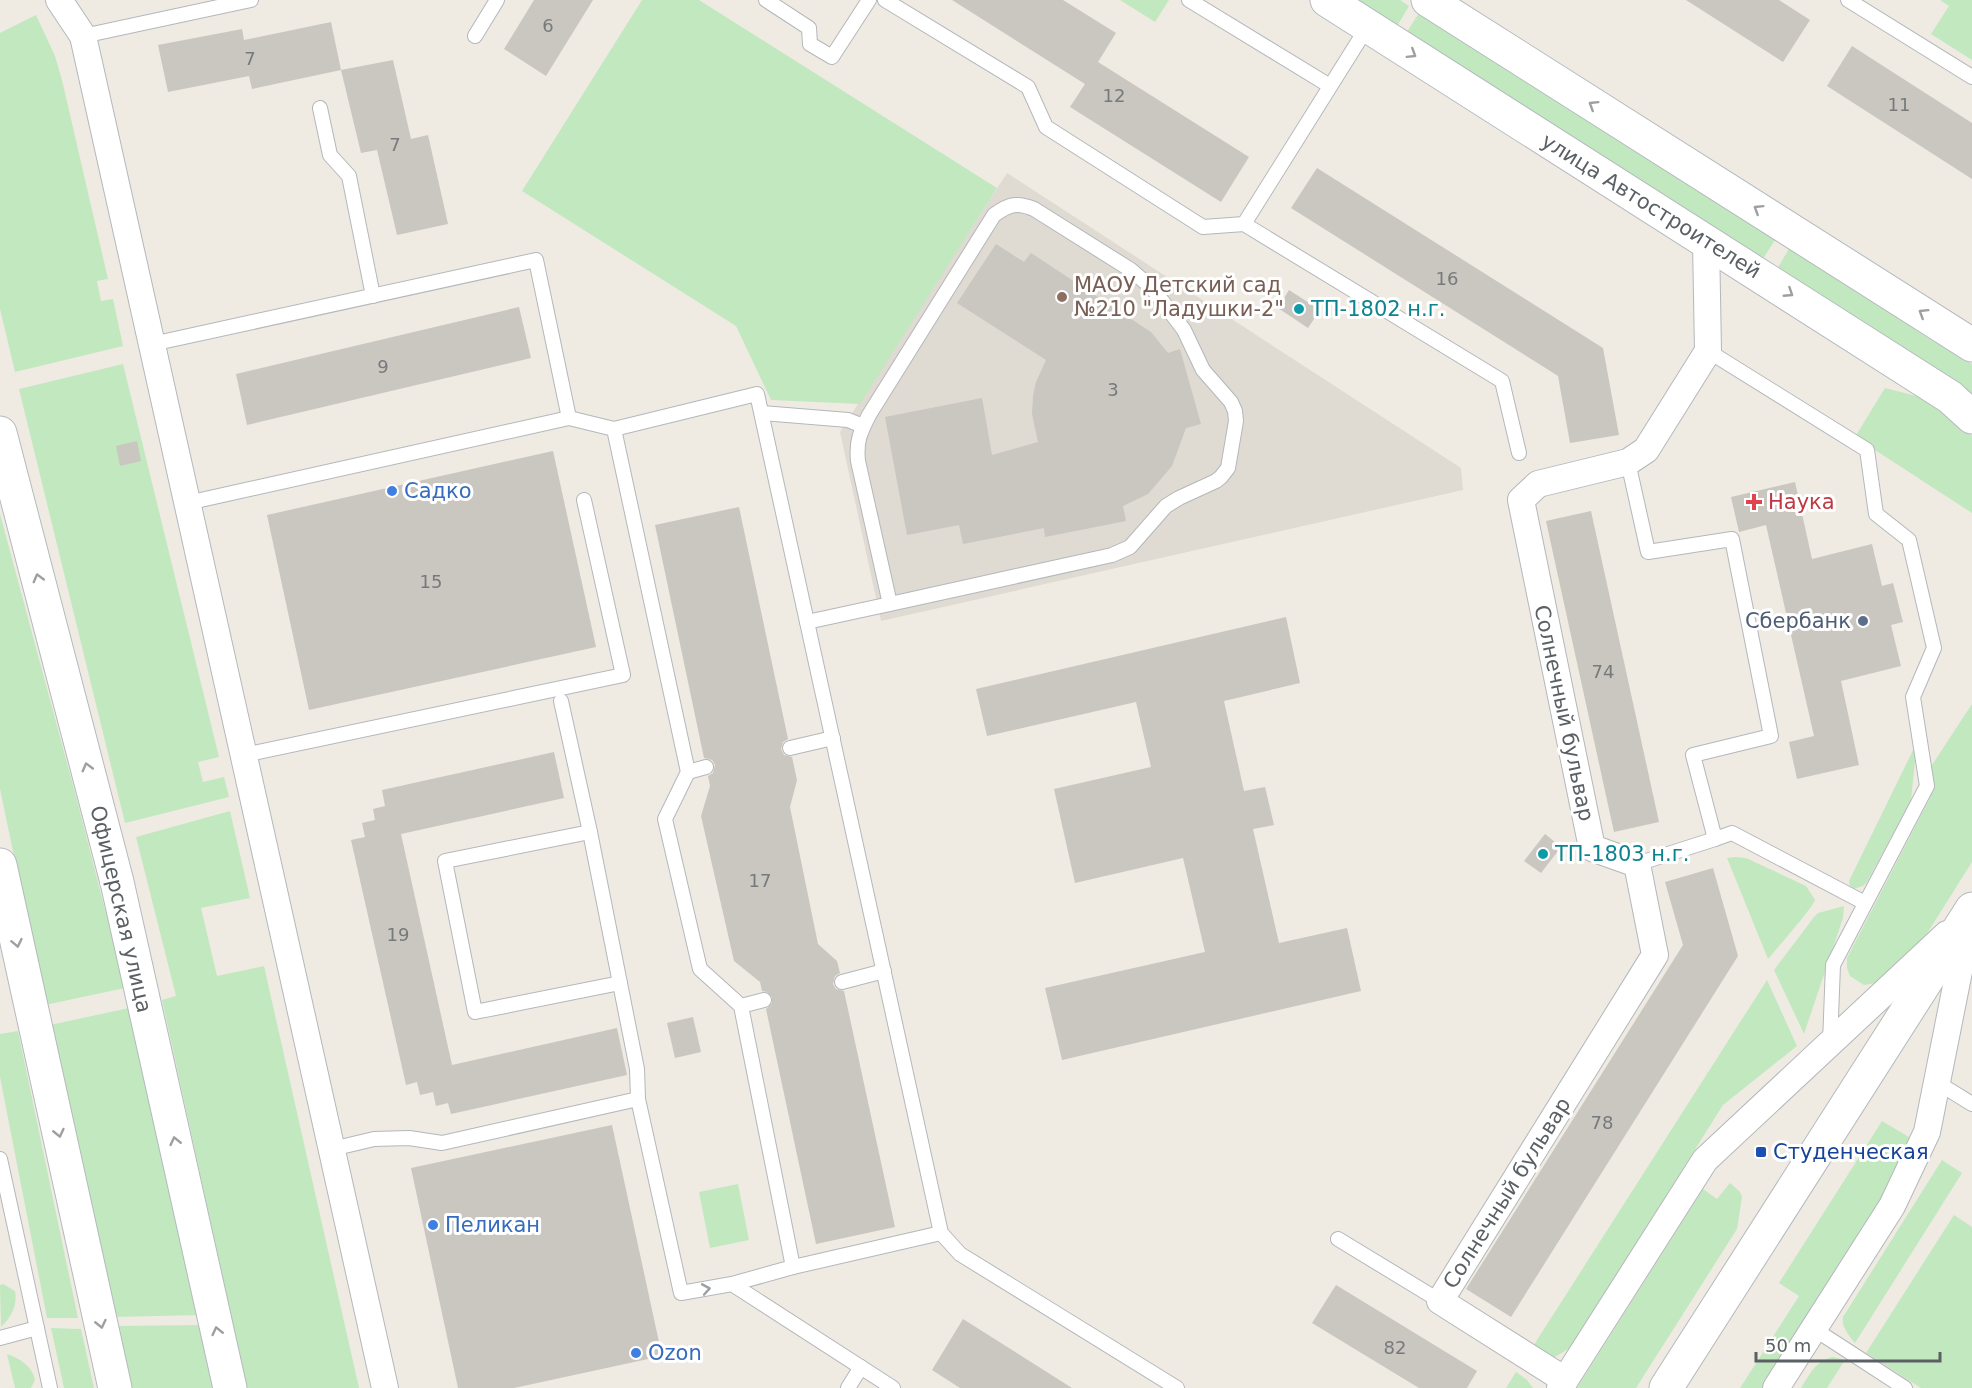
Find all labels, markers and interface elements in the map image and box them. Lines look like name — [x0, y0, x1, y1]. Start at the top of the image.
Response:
house number: 6 — [542, 15, 554, 36]
one-way arrow — [1406, 46, 1416, 58]
house number: 7 — [244, 48, 256, 69]
house number: 12 — [1103, 85, 1125, 106]
house number: 11 — [1888, 94, 1910, 115]
one-way arrow — [1589, 100, 1599, 112]
street label: улица Автостроителей — [1537, 129, 1765, 283]
house number: 7 — [389, 134, 401, 155]
one-way arrow — [1754, 205, 1765, 216]
house number: 16 — [1436, 268, 1458, 289]
place label: МАОУ Детский сад №210 "Ладушки-2" — [1074, 273, 1284, 321]
one-way arrow — [1783, 286, 1793, 298]
marker: МАОУ Детский сад №210 "Ладушки-2" — [1055, 290, 1069, 304]
place label: ТП-1802 н.г. — [1310, 297, 1445, 321]
marker: ТП-1802 н.г. — [1292, 302, 1306, 316]
one-way arrow — [1918, 310, 1929, 321]
house number: 9 — [377, 356, 389, 377]
house number: 3 — [1107, 379, 1119, 400]
place label: Садко — [404, 479, 472, 503]
marker: Садко — [385, 484, 399, 498]
place label: Наука — [1768, 490, 1835, 514]
marker: Наука — [1745, 493, 1763, 511]
house number: 15 — [420, 571, 442, 592]
one-way arrow — [33, 573, 45, 584]
street label: Солнечный бульвар — [1529, 603, 1599, 823]
place label: Сбербанк — [1745, 609, 1851, 633]
marker: Сбербанк — [1856, 614, 1870, 628]
house number: 74 — [1592, 661, 1614, 682]
one-way arrow — [82, 762, 95, 772]
street label: Офицерская улица — [85, 803, 157, 1015]
place label: ТП-1803 н.г. — [1554, 842, 1689, 866]
marker: ТП-1803 н.г. — [1536, 847, 1550, 861]
house number: 17 — [749, 870, 771, 891]
house number: 19 — [387, 924, 409, 945]
one-way arrow — [9, 938, 22, 948]
street label: Солнечный бульвар — [1438, 1093, 1576, 1293]
house number: 78 — [1591, 1112, 1613, 1133]
one-way arrow — [51, 1128, 64, 1138]
one-way arrow — [169, 1136, 182, 1146]
place label: Студенческая — [1773, 1140, 1929, 1164]
marker: Студенческая — [1754, 1145, 1768, 1159]
place label: Пеликан — [445, 1213, 540, 1237]
marker: Пеликан — [426, 1218, 440, 1232]
one-way arrow — [701, 1283, 711, 1296]
one-way arrow — [94, 1318, 107, 1328]
scale bar — [1756, 1325, 1940, 1363]
one-way arrow — [212, 1326, 225, 1336]
text: 50 m — [1765, 1335, 1811, 1356]
house number: 82 — [1384, 1337, 1406, 1358]
place label: Ozon — [648, 1341, 702, 1365]
marker: Ozon — [629, 1346, 643, 1360]

